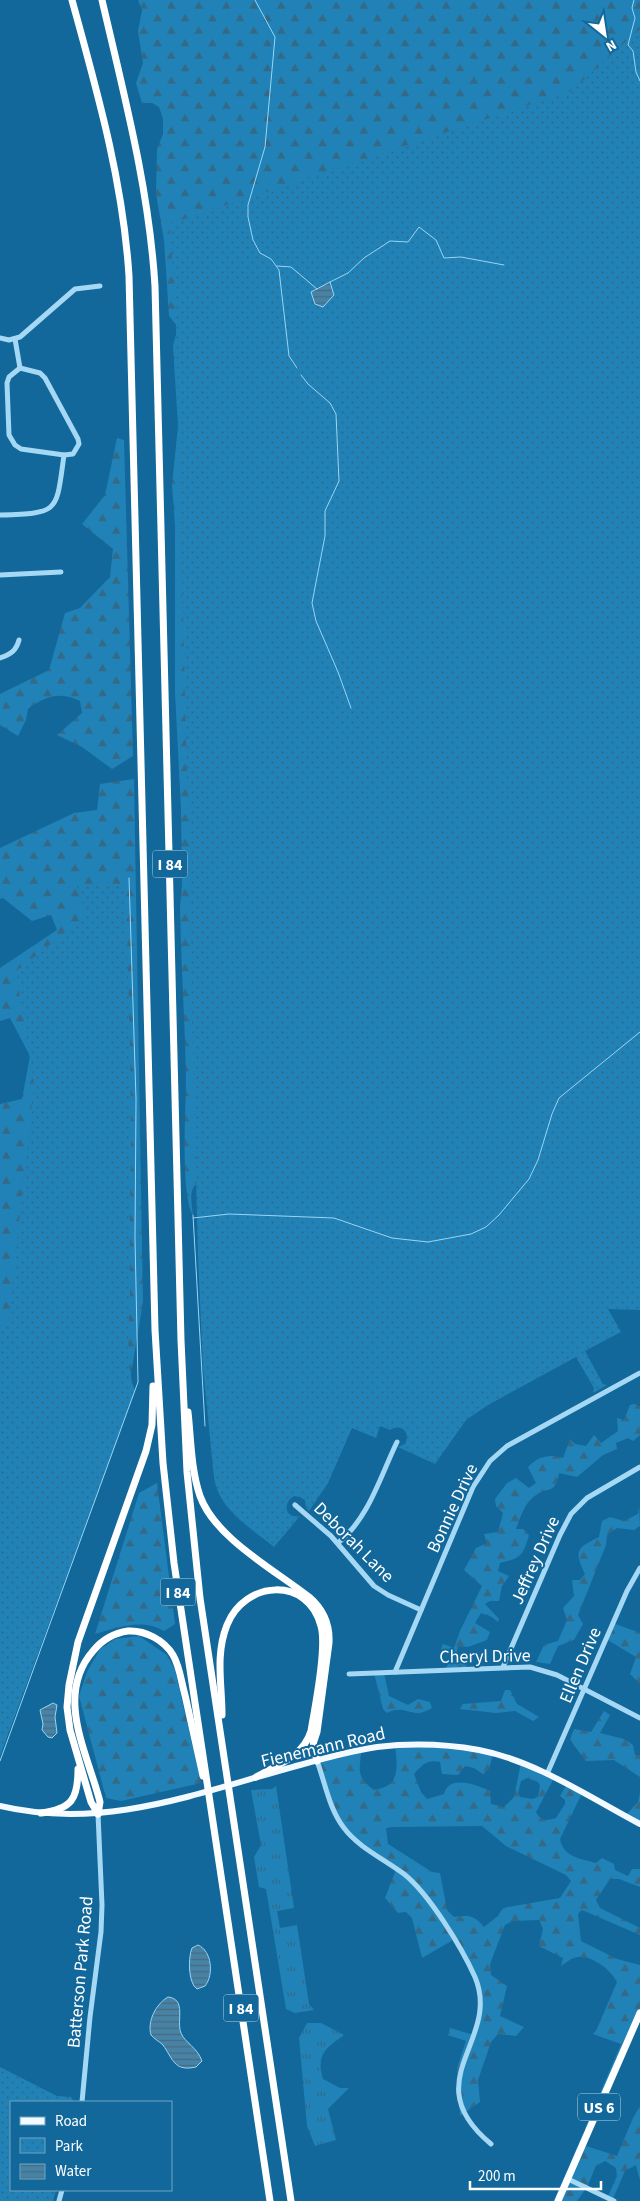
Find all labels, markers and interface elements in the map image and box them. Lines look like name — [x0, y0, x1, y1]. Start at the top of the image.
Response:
north arrow — [580, 10, 630, 60]
text: N — [602, 34, 620, 56]
road number: I 84 — [152, 851, 188, 878]
street label: Bonnie Drive — [421, 1459, 484, 1557]
street label: Deborah Lane — [308, 1497, 400, 1588]
street label: Jeffrey Drive — [505, 1512, 566, 1608]
road number: I 84 — [160, 1578, 196, 1605]
street label: Ellen Drive — [553, 1623, 608, 1707]
street label: Cheryl Drive — [439, 1643, 531, 1670]
street label: Fienemann Road — [258, 1721, 388, 1774]
street label: Batterson Park Road — [61, 1895, 100, 2049]
road number: I 84 — [224, 1995, 258, 2022]
road number: US 6 — [578, 2094, 620, 2120]
legend — [10, 2101, 172, 2191]
text: Road — [55, 2111, 87, 2132]
text: Park — [55, 2136, 84, 2157]
scale bar — [470, 2158, 601, 2190]
text: Water — [55, 2161, 92, 2182]
text: 200 m — [478, 2166, 516, 2187]

